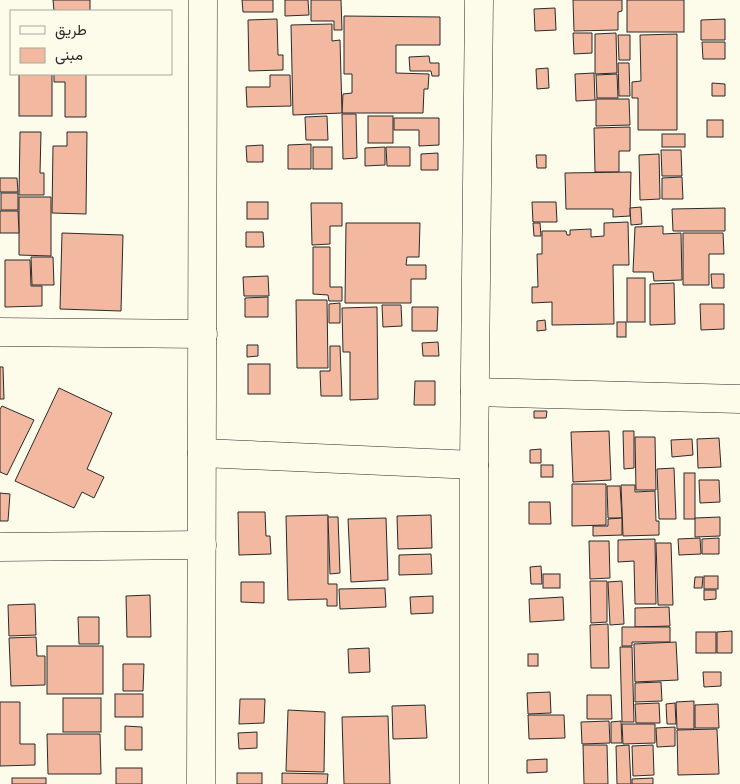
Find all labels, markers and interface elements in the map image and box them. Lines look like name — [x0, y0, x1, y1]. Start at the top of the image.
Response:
legend — [10, 10, 172, 75]
text: طريق — [55, 20, 87, 40]
text: مبنى — [55, 45, 83, 65]

